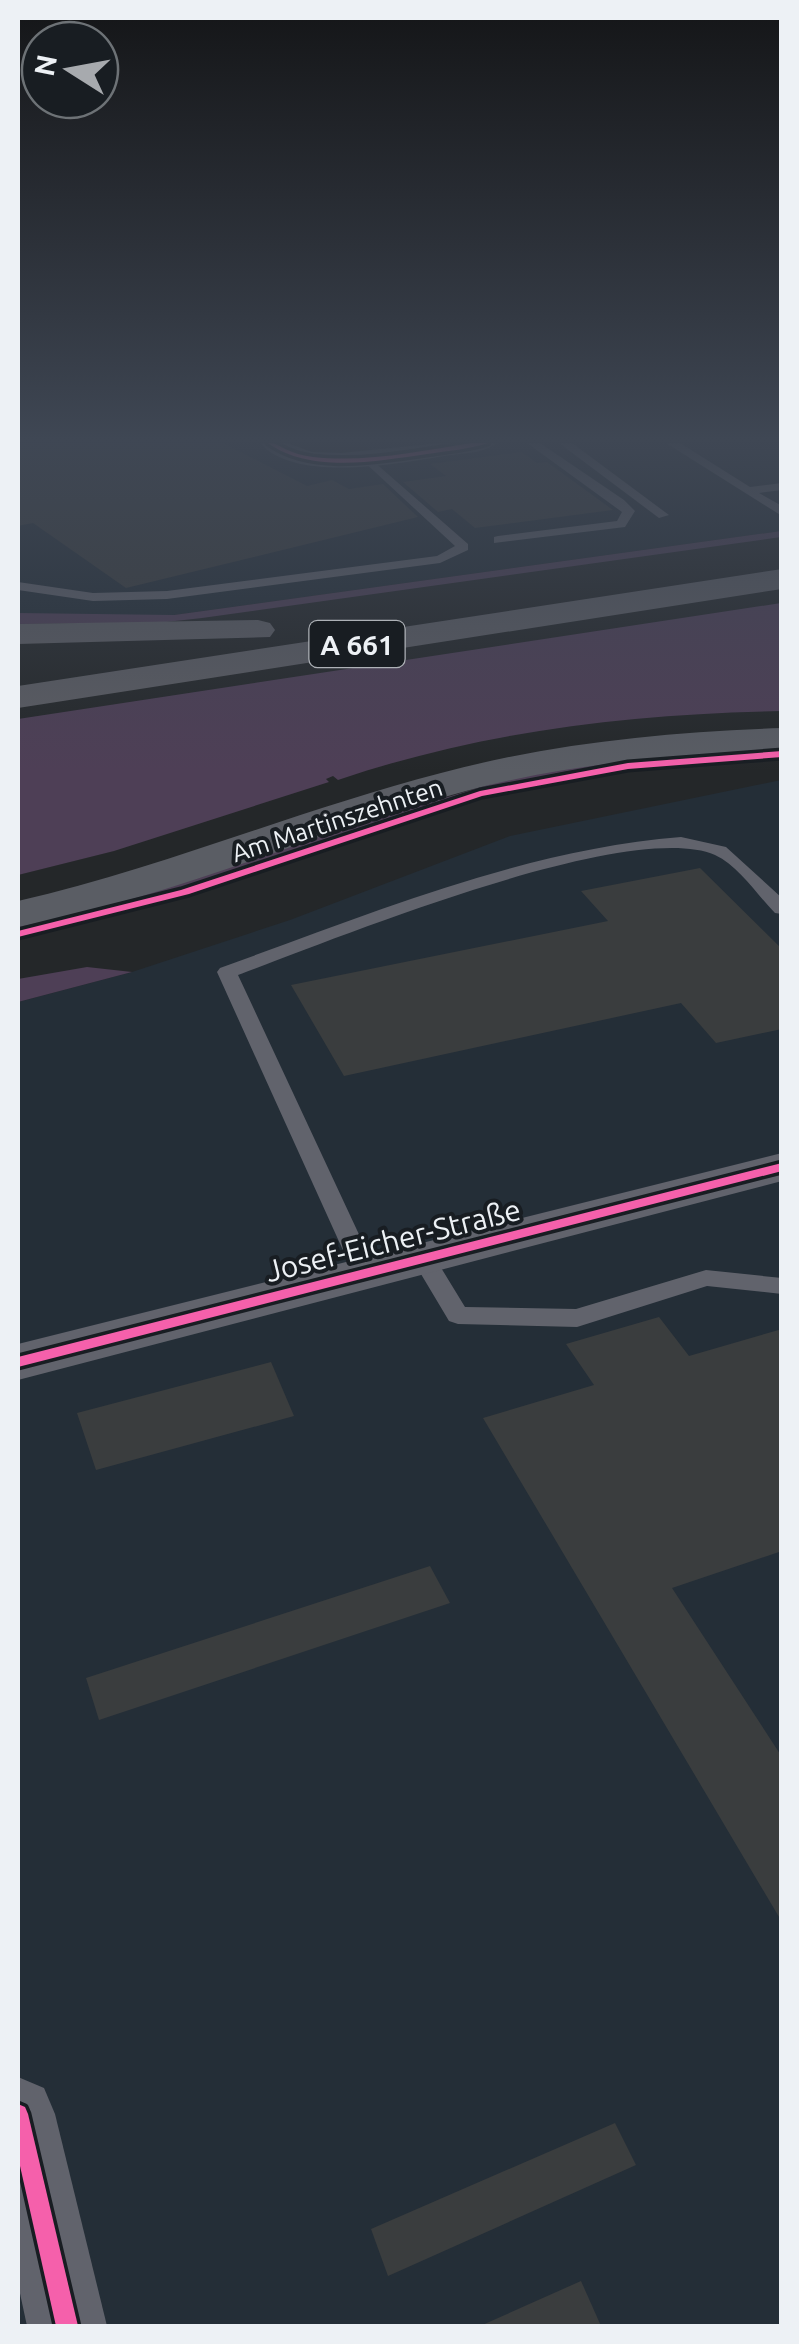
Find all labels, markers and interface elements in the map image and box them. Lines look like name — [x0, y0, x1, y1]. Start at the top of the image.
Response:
north arrow — [20, 20, 120, 120]
text: N — [28, 52, 62, 78]
road number: A 661 — [310, 621, 404, 667]
street label: Am Martinszehnten — [228, 773, 446, 867]
street label: Josef-Eicher-Straße — [262, 1192, 524, 1288]

